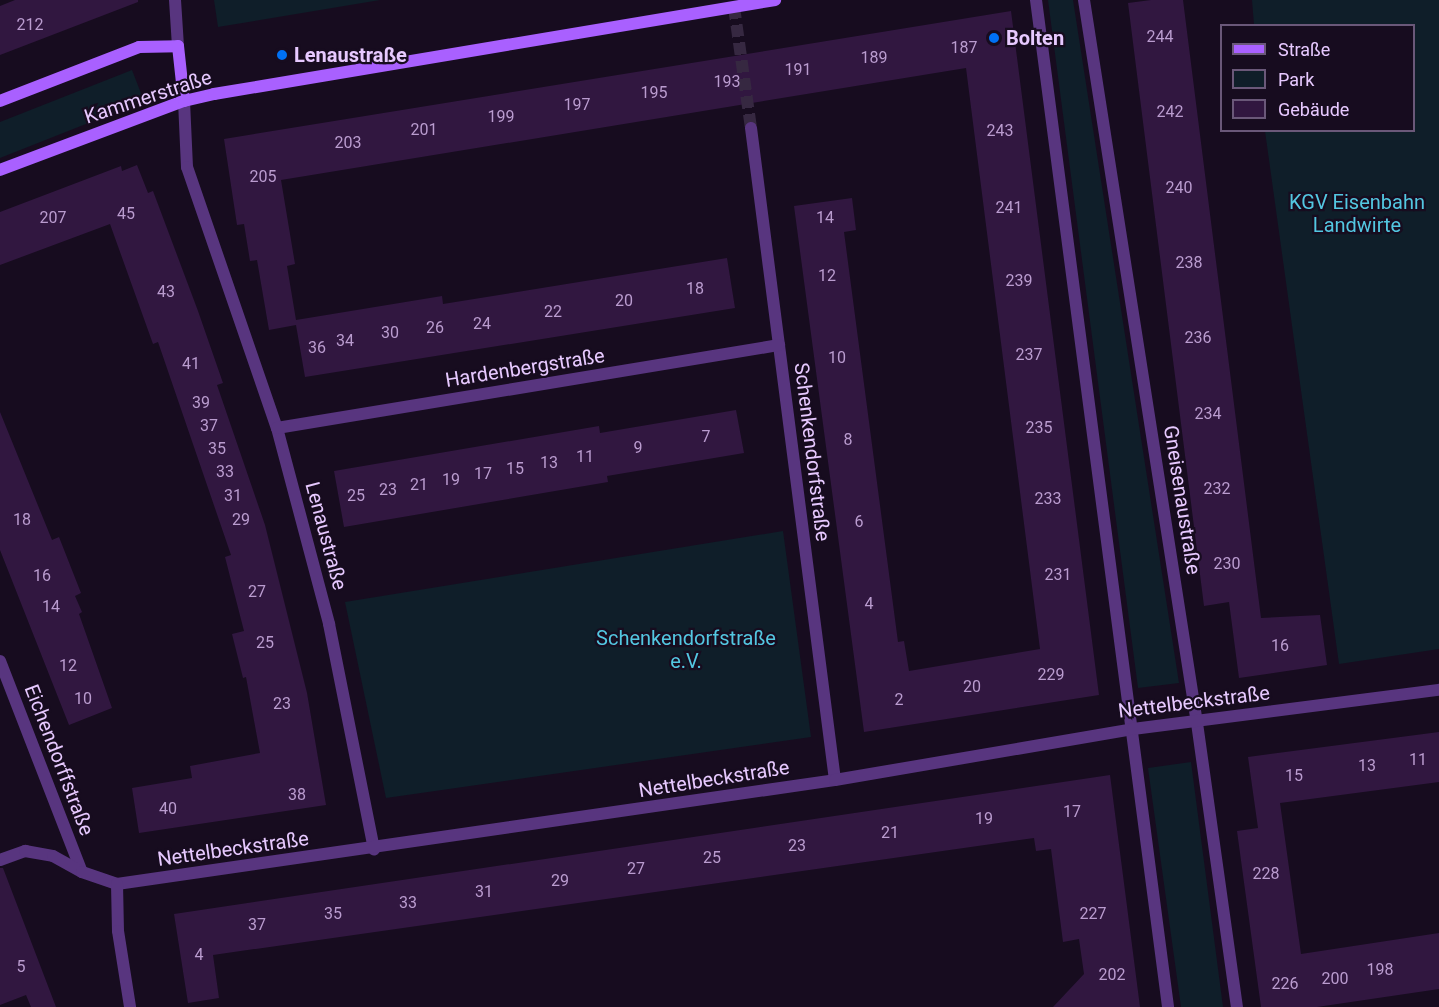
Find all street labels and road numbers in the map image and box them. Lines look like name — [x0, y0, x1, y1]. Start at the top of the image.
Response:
street label: Kammerstraße — [81, 65, 215, 129]
street label: Hardenbergstraße — [444, 344, 606, 392]
street label: Schenkendorfstraße — [789, 361, 835, 543]
street label: Gneisenaustraße — [1158, 424, 1206, 576]
street label: Lenaustraße — [300, 479, 352, 593]
street label: Eichendorffstraße — [19, 681, 99, 839]
street label: Nettelbeckstraße — [1117, 681, 1271, 723]
street label: Nettelbeckstraße — [637, 755, 791, 803]
street label: Nettelbeckstraße — [156, 827, 310, 871]

